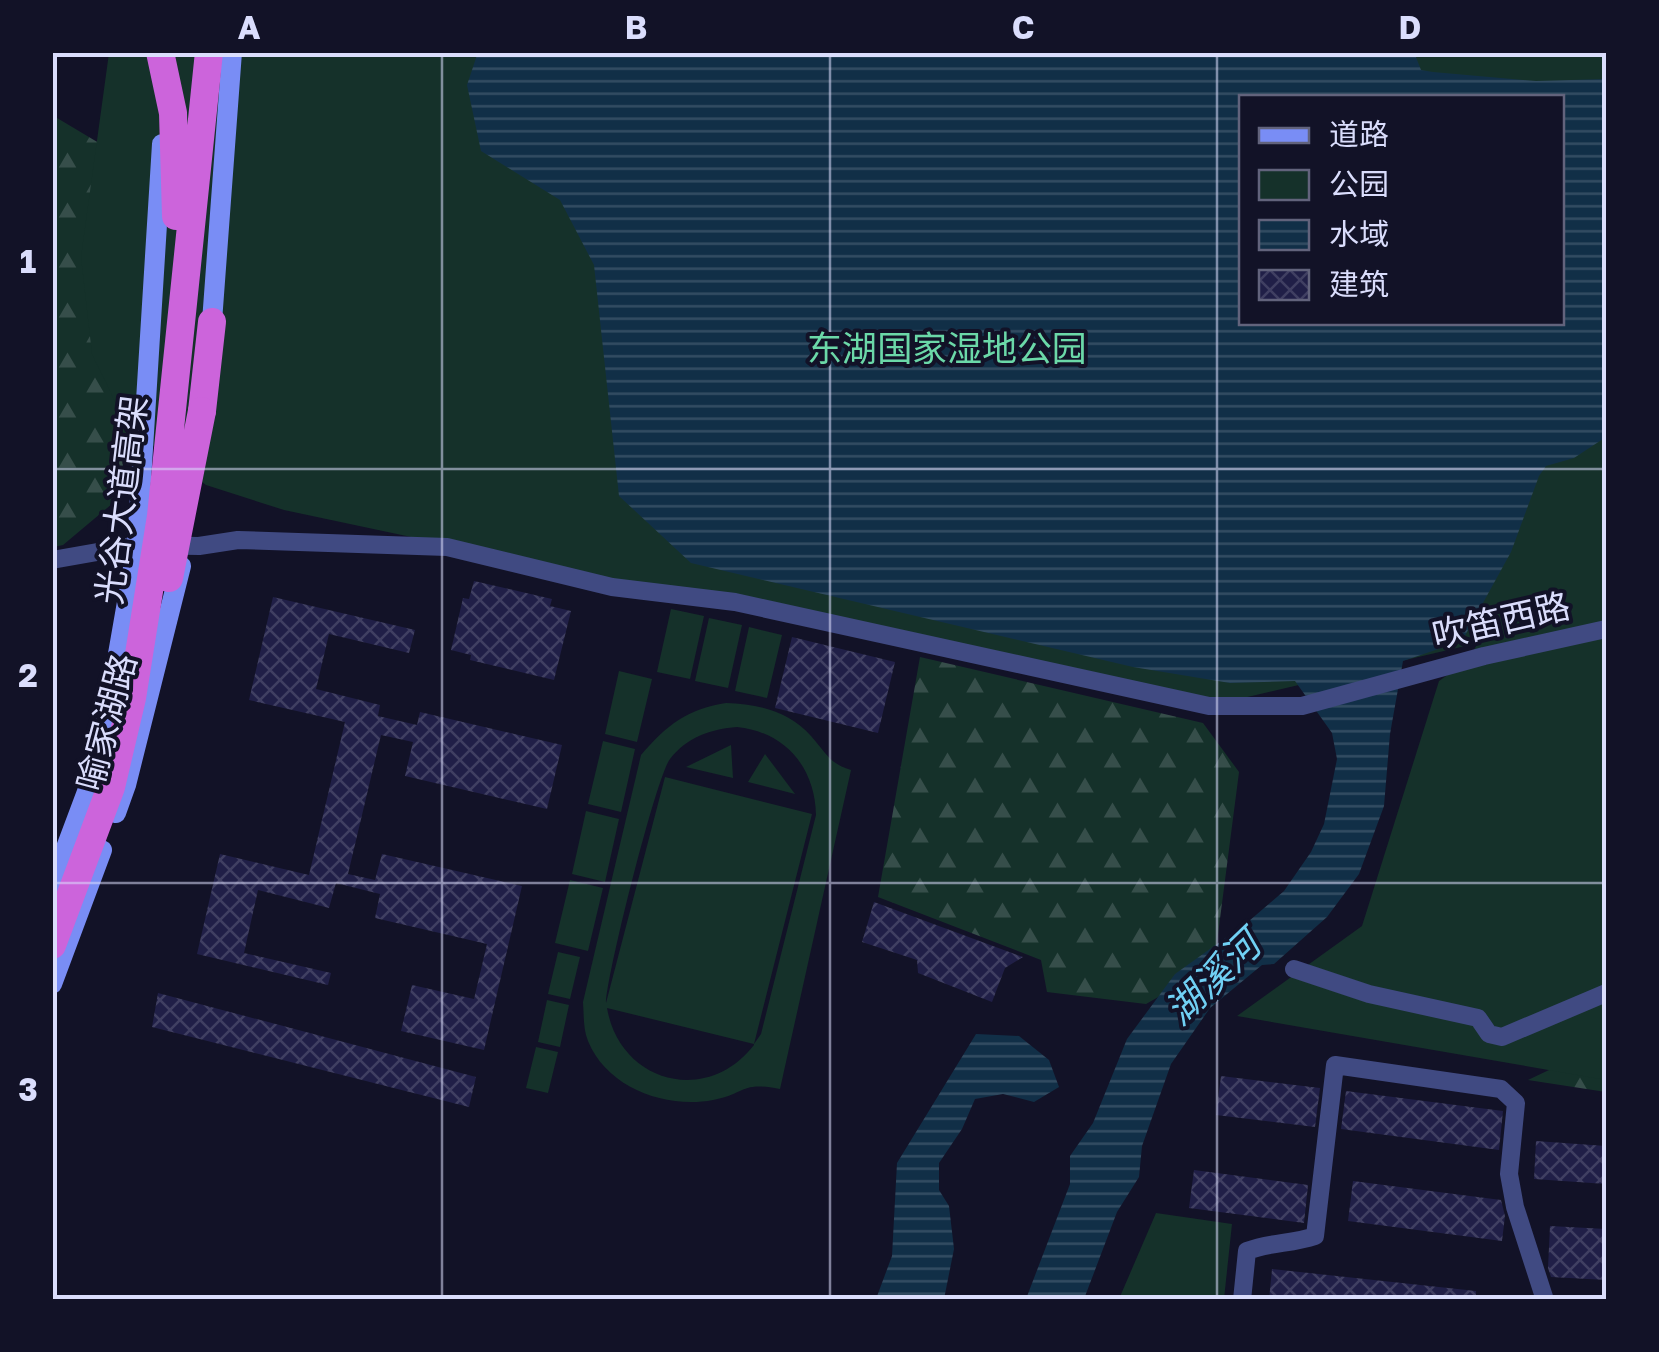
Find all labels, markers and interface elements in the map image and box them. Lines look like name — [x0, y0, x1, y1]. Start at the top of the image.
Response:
text: A — [238, 8, 261, 46]
text: B — [625, 8, 647, 46]
text: C — [1012, 8, 1034, 46]
text: D — [1399, 8, 1421, 46]
legend — [1239, 95, 1564, 325]
text: 道路 — [1329, 116, 1389, 152]
text: 公园 — [1329, 166, 1389, 202]
text: 水域 — [1329, 216, 1389, 252]
text: 1 — [20, 242, 36, 280]
text: 建筑 — [1329, 266, 1389, 302]
park label: 东湖国家湿地公园 — [807, 327, 1087, 369]
street label: 光谷大道高架 — [87, 393, 155, 607]
street label: 吹笛西路 — [1428, 584, 1574, 656]
street label: 喻家湖路 — [68, 649, 144, 795]
text: 2 — [18, 656, 38, 694]
water label: 湖溪河 — [1155, 916, 1274, 1033]
text: 3 — [18, 1070, 38, 1108]

